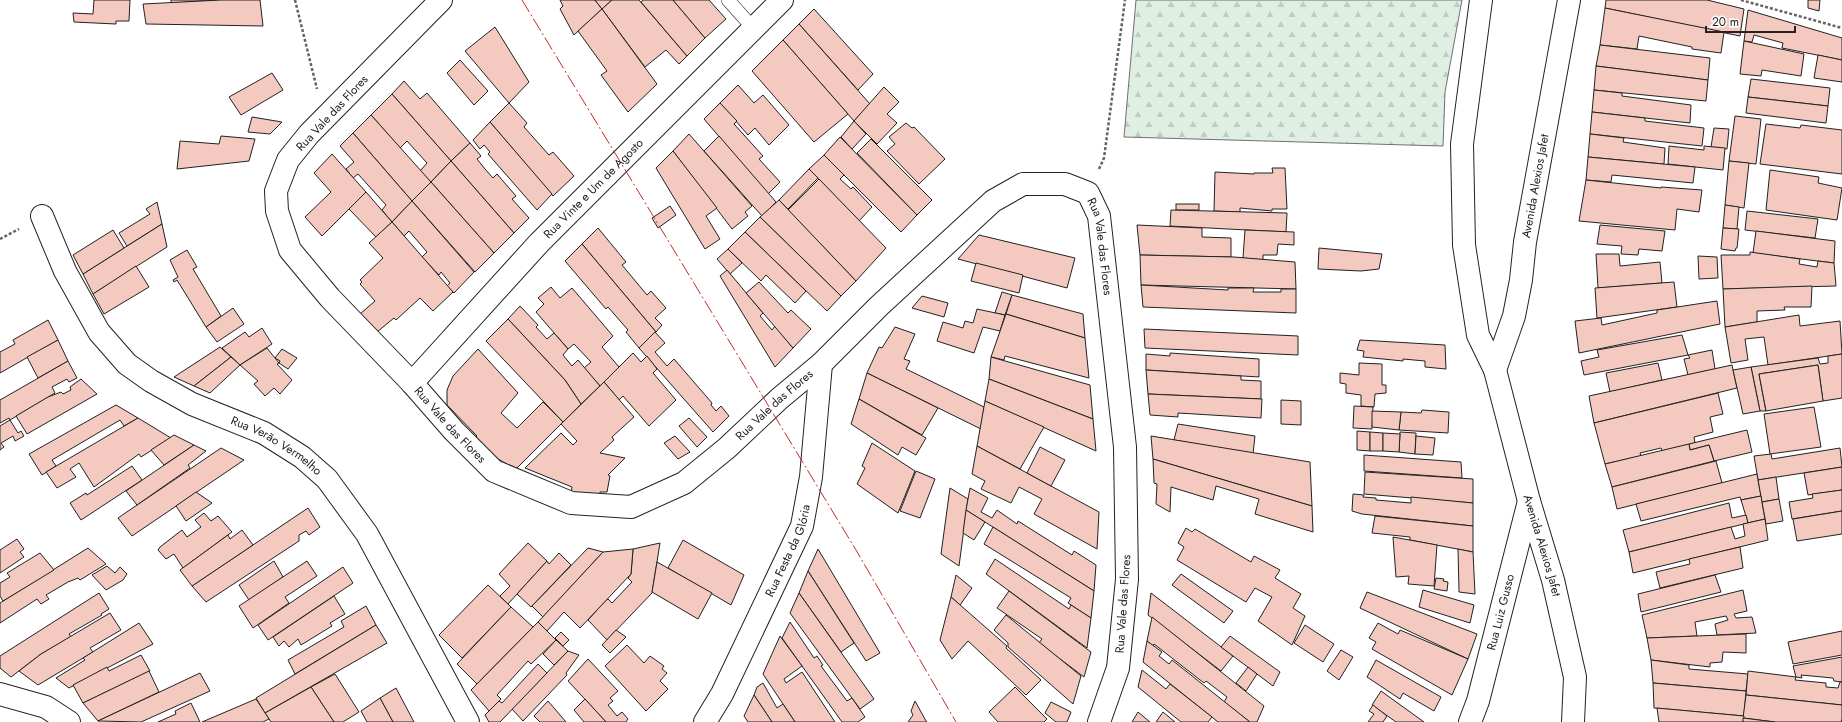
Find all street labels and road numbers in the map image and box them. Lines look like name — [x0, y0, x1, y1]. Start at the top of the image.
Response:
street label: Rua Vale das Flores — [292, 71, 372, 155]
street label: Avenida Alexios Jafet — [1517, 132, 1553, 239]
street label: Rua Vinte e Um de Agosto — [539, 134, 648, 243]
street label: Rua Vale das Flores — [1083, 195, 1117, 296]
street label: Rua Vale das Flores — [731, 365, 817, 445]
street label: Rua Vale das Flores — [410, 382, 490, 467]
street label: Rua Verão Vermelho — [228, 412, 326, 480]
street label: Avenida Alexios Jafet — [1519, 493, 1565, 598]
street label: Rua Festa da Glória — [761, 503, 815, 600]
street label: Rua Vale das Flores — [1111, 554, 1135, 654]
street label: Rua Luiz Gusso — [1482, 572, 1519, 652]

